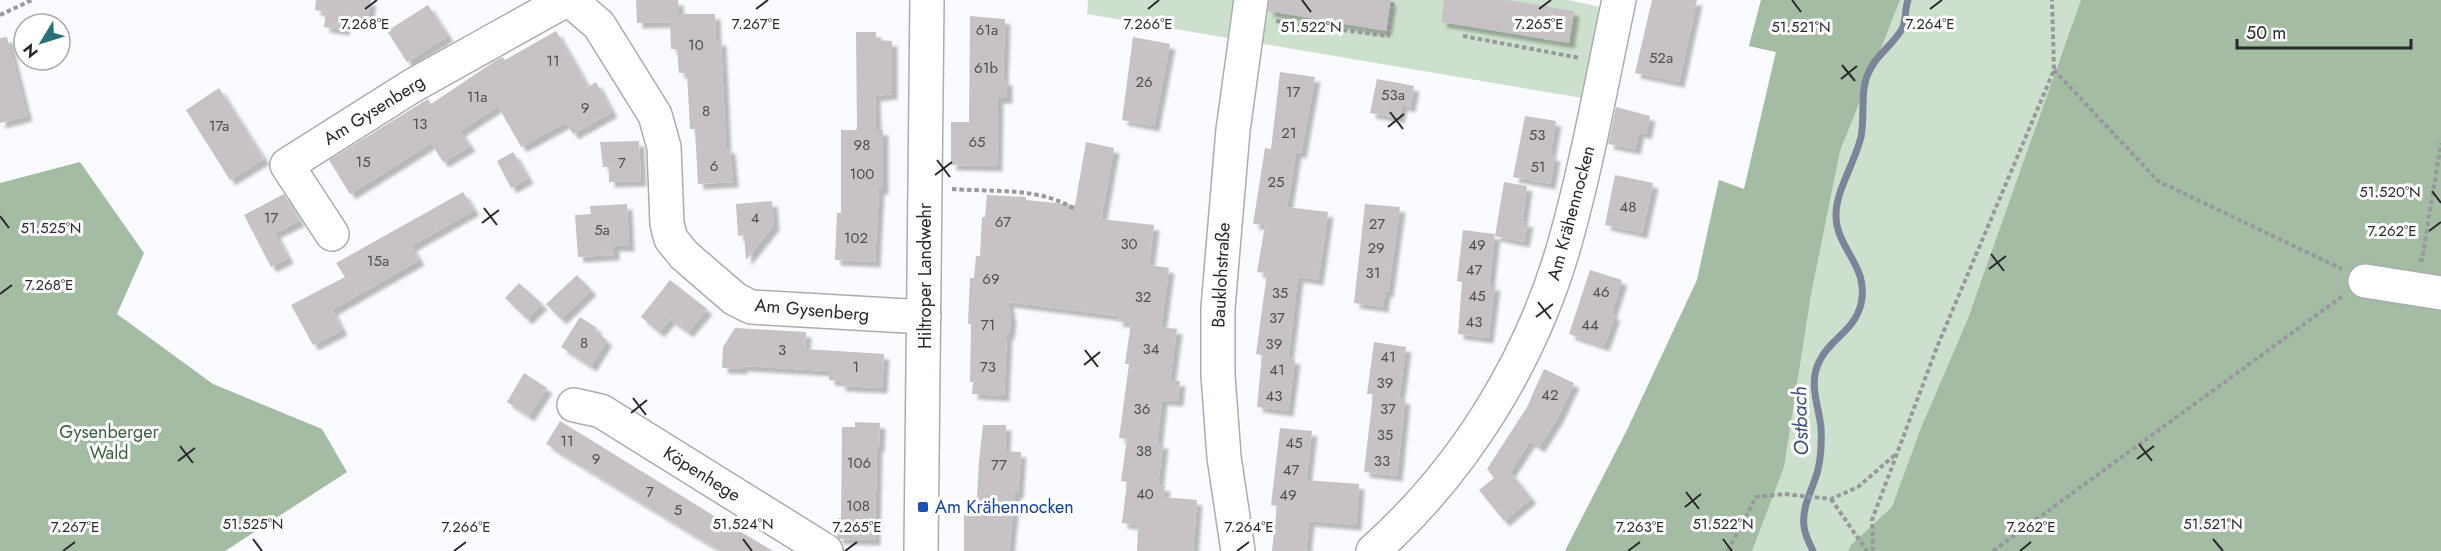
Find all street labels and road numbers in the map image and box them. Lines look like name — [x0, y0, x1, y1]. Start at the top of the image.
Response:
street label: Am Gysenberg — [318, 68, 430, 152]
street label: Am Krähennocken — [1540, 143, 1602, 283]
street label: Hiltroper Landwehr — [912, 202, 938, 349]
street label: Bauklohstraße — [1205, 222, 1237, 328]
street label: Am Gysenberg — [754, 292, 870, 328]
street label: Köpenhege — [658, 440, 746, 508]

